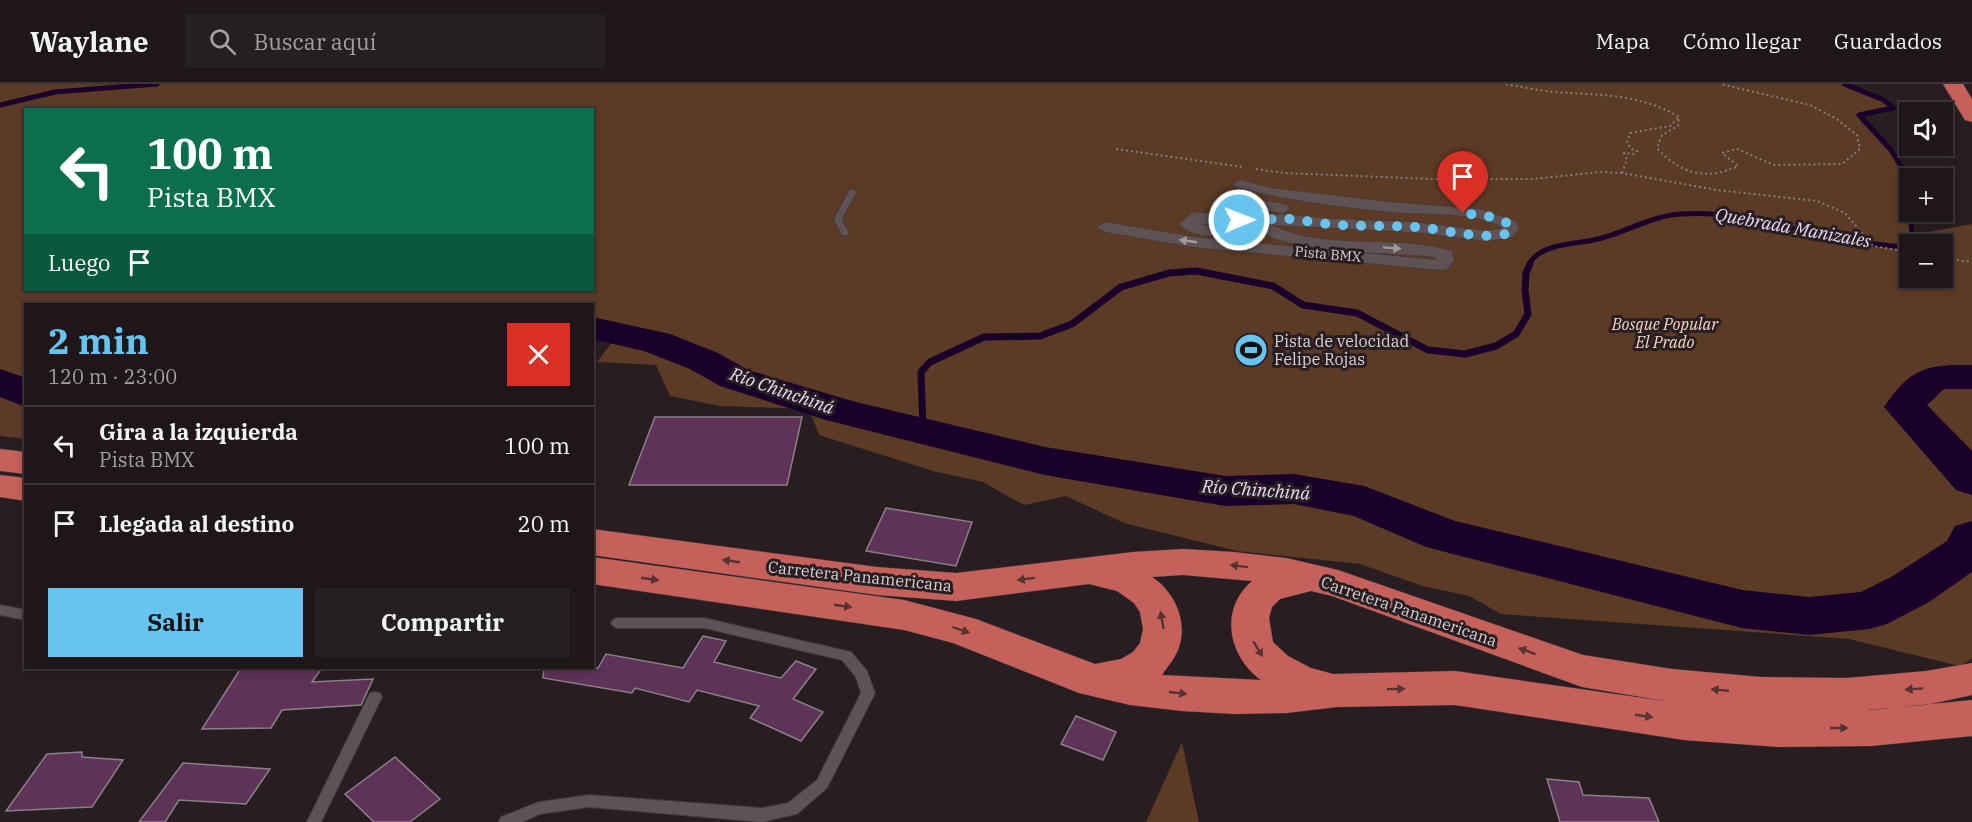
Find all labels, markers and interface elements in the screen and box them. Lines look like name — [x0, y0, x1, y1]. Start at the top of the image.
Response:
search box — [185, 14, 605, 68]
text: Waylane — [30, 23, 149, 60]
icon: search — [206, 25, 239, 58]
text: Buscar aquí — [254, 27, 376, 56]
text: Mapa — [1596, 27, 1650, 55]
text: Cómo llegar — [1683, 27, 1801, 55]
text: Guardados — [1834, 27, 1942, 55]
map controls — [1899, 102, 1953, 288]
button: sound — [1899, 102, 1953, 156]
text: 100 m — [147, 126, 273, 181]
icon: left — [48, 132, 126, 210]
pin — [1437, 151, 1488, 213]
icon: arrive — [1446, 160, 1479, 193]
button: + — [1899, 168, 1953, 222]
text: Pista BMX — [147, 179, 276, 214]
position arrow — [1207, 188, 1271, 252]
water label: Quebrada Manizales — [1713, 202, 1873, 253]
button: − — [1899, 234, 1953, 288]
one-way arrow — [1179, 236, 1198, 245]
street label: Pista BMX — [1294, 242, 1363, 266]
one-way arrow — [1382, 243, 1401, 252]
icon: arrive — [123, 246, 156, 279]
text: Luego — [48, 248, 111, 277]
park label: Bosque Popular El Prado — [1611, 314, 1719, 352]
text: 2 min — [48, 317, 149, 364]
button: close — [507, 323, 570, 386]
place label: Pista de velocidad Felipe Rojas — [1274, 331, 1410, 369]
sports icon: Pista de velocidad Felipe Rojas — [1233, 332, 1269, 368]
water label: Río Chinchiná — [726, 362, 837, 419]
text: 120 m · 23:00 — [48, 363, 177, 390]
text: Gira a la izquierda — [99, 417, 298, 446]
icon: left — [48, 429, 81, 462]
text: 100 m — [504, 431, 570, 460]
text: Pista BMX — [99, 446, 194, 473]
water label: Río Chinchiná — [1200, 474, 1311, 505]
icon: arrive — [48, 507, 81, 540]
text: Llegada al destino — [99, 509, 294, 538]
text: 20 m — [518, 509, 570, 538]
street label: Carretera Panamericana — [767, 556, 953, 596]
one-way arrow — [722, 557, 741, 566]
one-way arrow — [1230, 561, 1249, 571]
street label: Carretera Panamericana — [1318, 571, 1500, 651]
one-way arrow — [641, 574, 660, 583]
one-way arrow — [1017, 574, 1036, 584]
button: Salir — [48, 588, 303, 657]
button: Compartir — [315, 588, 570, 657]
one-way arrow — [834, 602, 853, 611]
one-way arrow — [1157, 610, 1166, 629]
one-way arrow — [952, 626, 970, 636]
one-way arrow — [1253, 641, 1264, 657]
one-way arrow — [1518, 646, 1536, 656]
one-way arrow — [1386, 684, 1405, 694]
one-way arrow — [1905, 684, 1924, 694]
one-way arrow — [1710, 685, 1729, 695]
one-way arrow — [1168, 688, 1187, 698]
one-way arrow — [1635, 712, 1654, 721]
one-way arrow — [1829, 723, 1848, 733]

